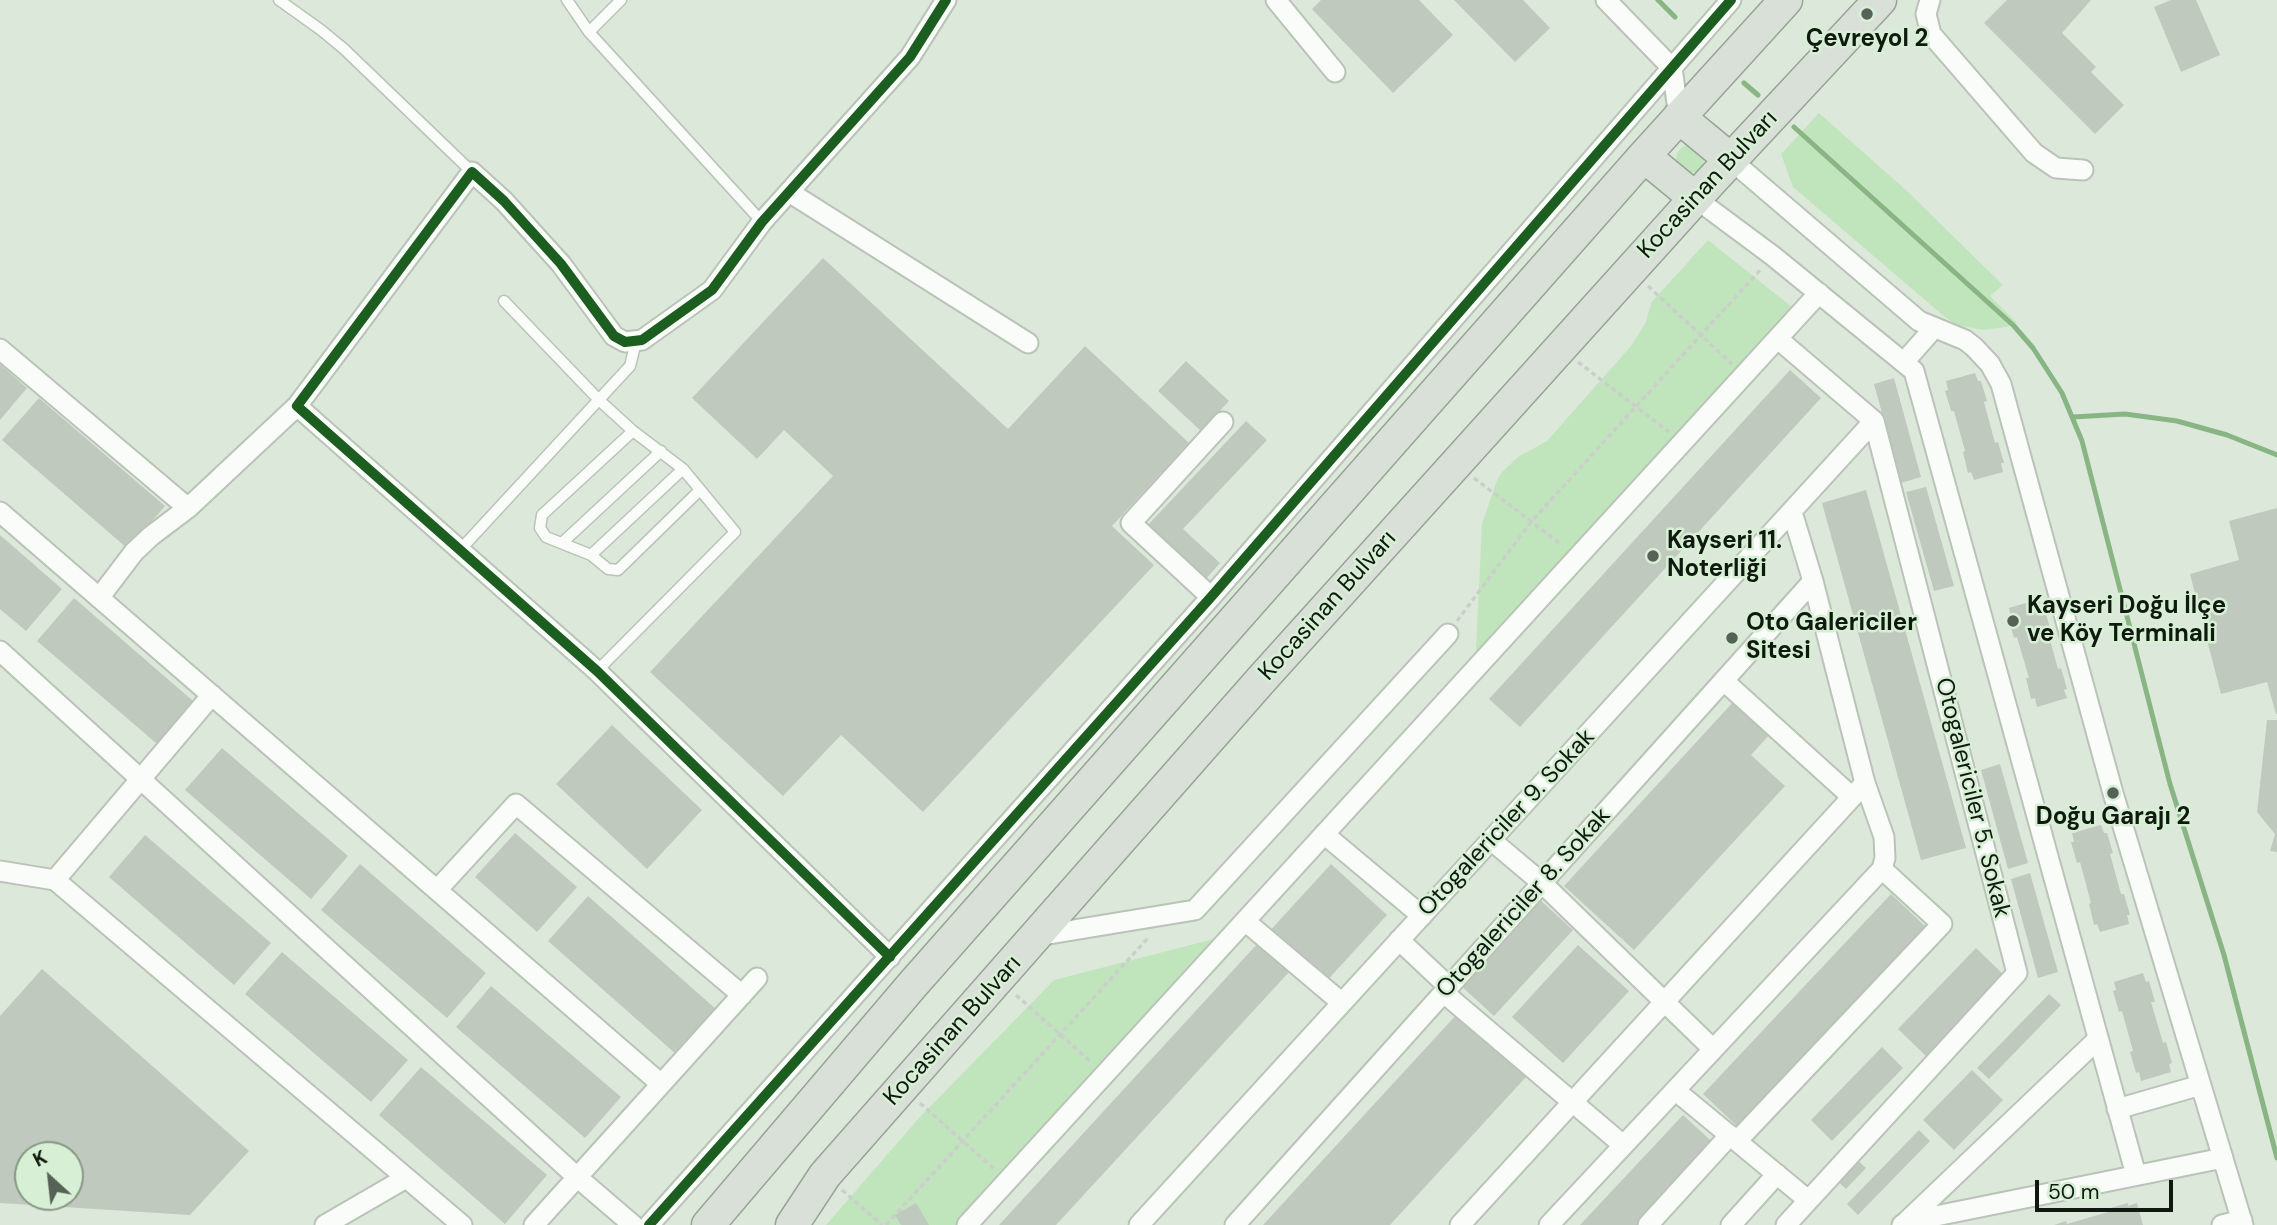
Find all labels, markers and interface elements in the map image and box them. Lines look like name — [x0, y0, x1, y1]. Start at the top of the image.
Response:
marker: Çevreyol 2 — [1859, 6, 1875, 22]
place label: Çevreyol 2 — [1806, 26, 1928, 54]
street label: Kocasinan Bulvarı — [1632, 105, 1784, 265]
street label: Kocasinan Bulvarı — [1253, 525, 1403, 687]
place label: Kayseri 11. Noterliği — [1667, 528, 1782, 584]
marker: Kayseri 11. Noterliği — [1645, 548, 1661, 564]
place label: Kayseri Doğu İlçe ve Köy Terminali — [2027, 593, 2226, 649]
place label: Oto Galericiler Sitesi — [1746, 610, 1917, 666]
marker: Kayseri Doğu İlçe ve Köy Terminali — [2005, 613, 2021, 629]
marker: Oto Galericiler Sitesi — [1724, 630, 1740, 646]
street label: Otogalericiler 5. Sokak — [1928, 675, 2016, 921]
street label: Otogalericiler 9. Sokak — [1413, 723, 1601, 923]
marker: Doğu Garajı 2 — [2105, 785, 2121, 801]
street label: Otogalericiler 8. Sokak — [1431, 802, 1617, 1004]
place label: Doğu Garajı 2 — [2036, 804, 2190, 832]
street label: Kocasinan Bulvarı — [878, 950, 1028, 1112]
north arrow — [14, 1141, 84, 1211]
text: K — [29, 1145, 51, 1173]
scale bar — [2039, 1166, 2177, 1210]
text: 50 m — [2048, 1178, 2099, 1206]

